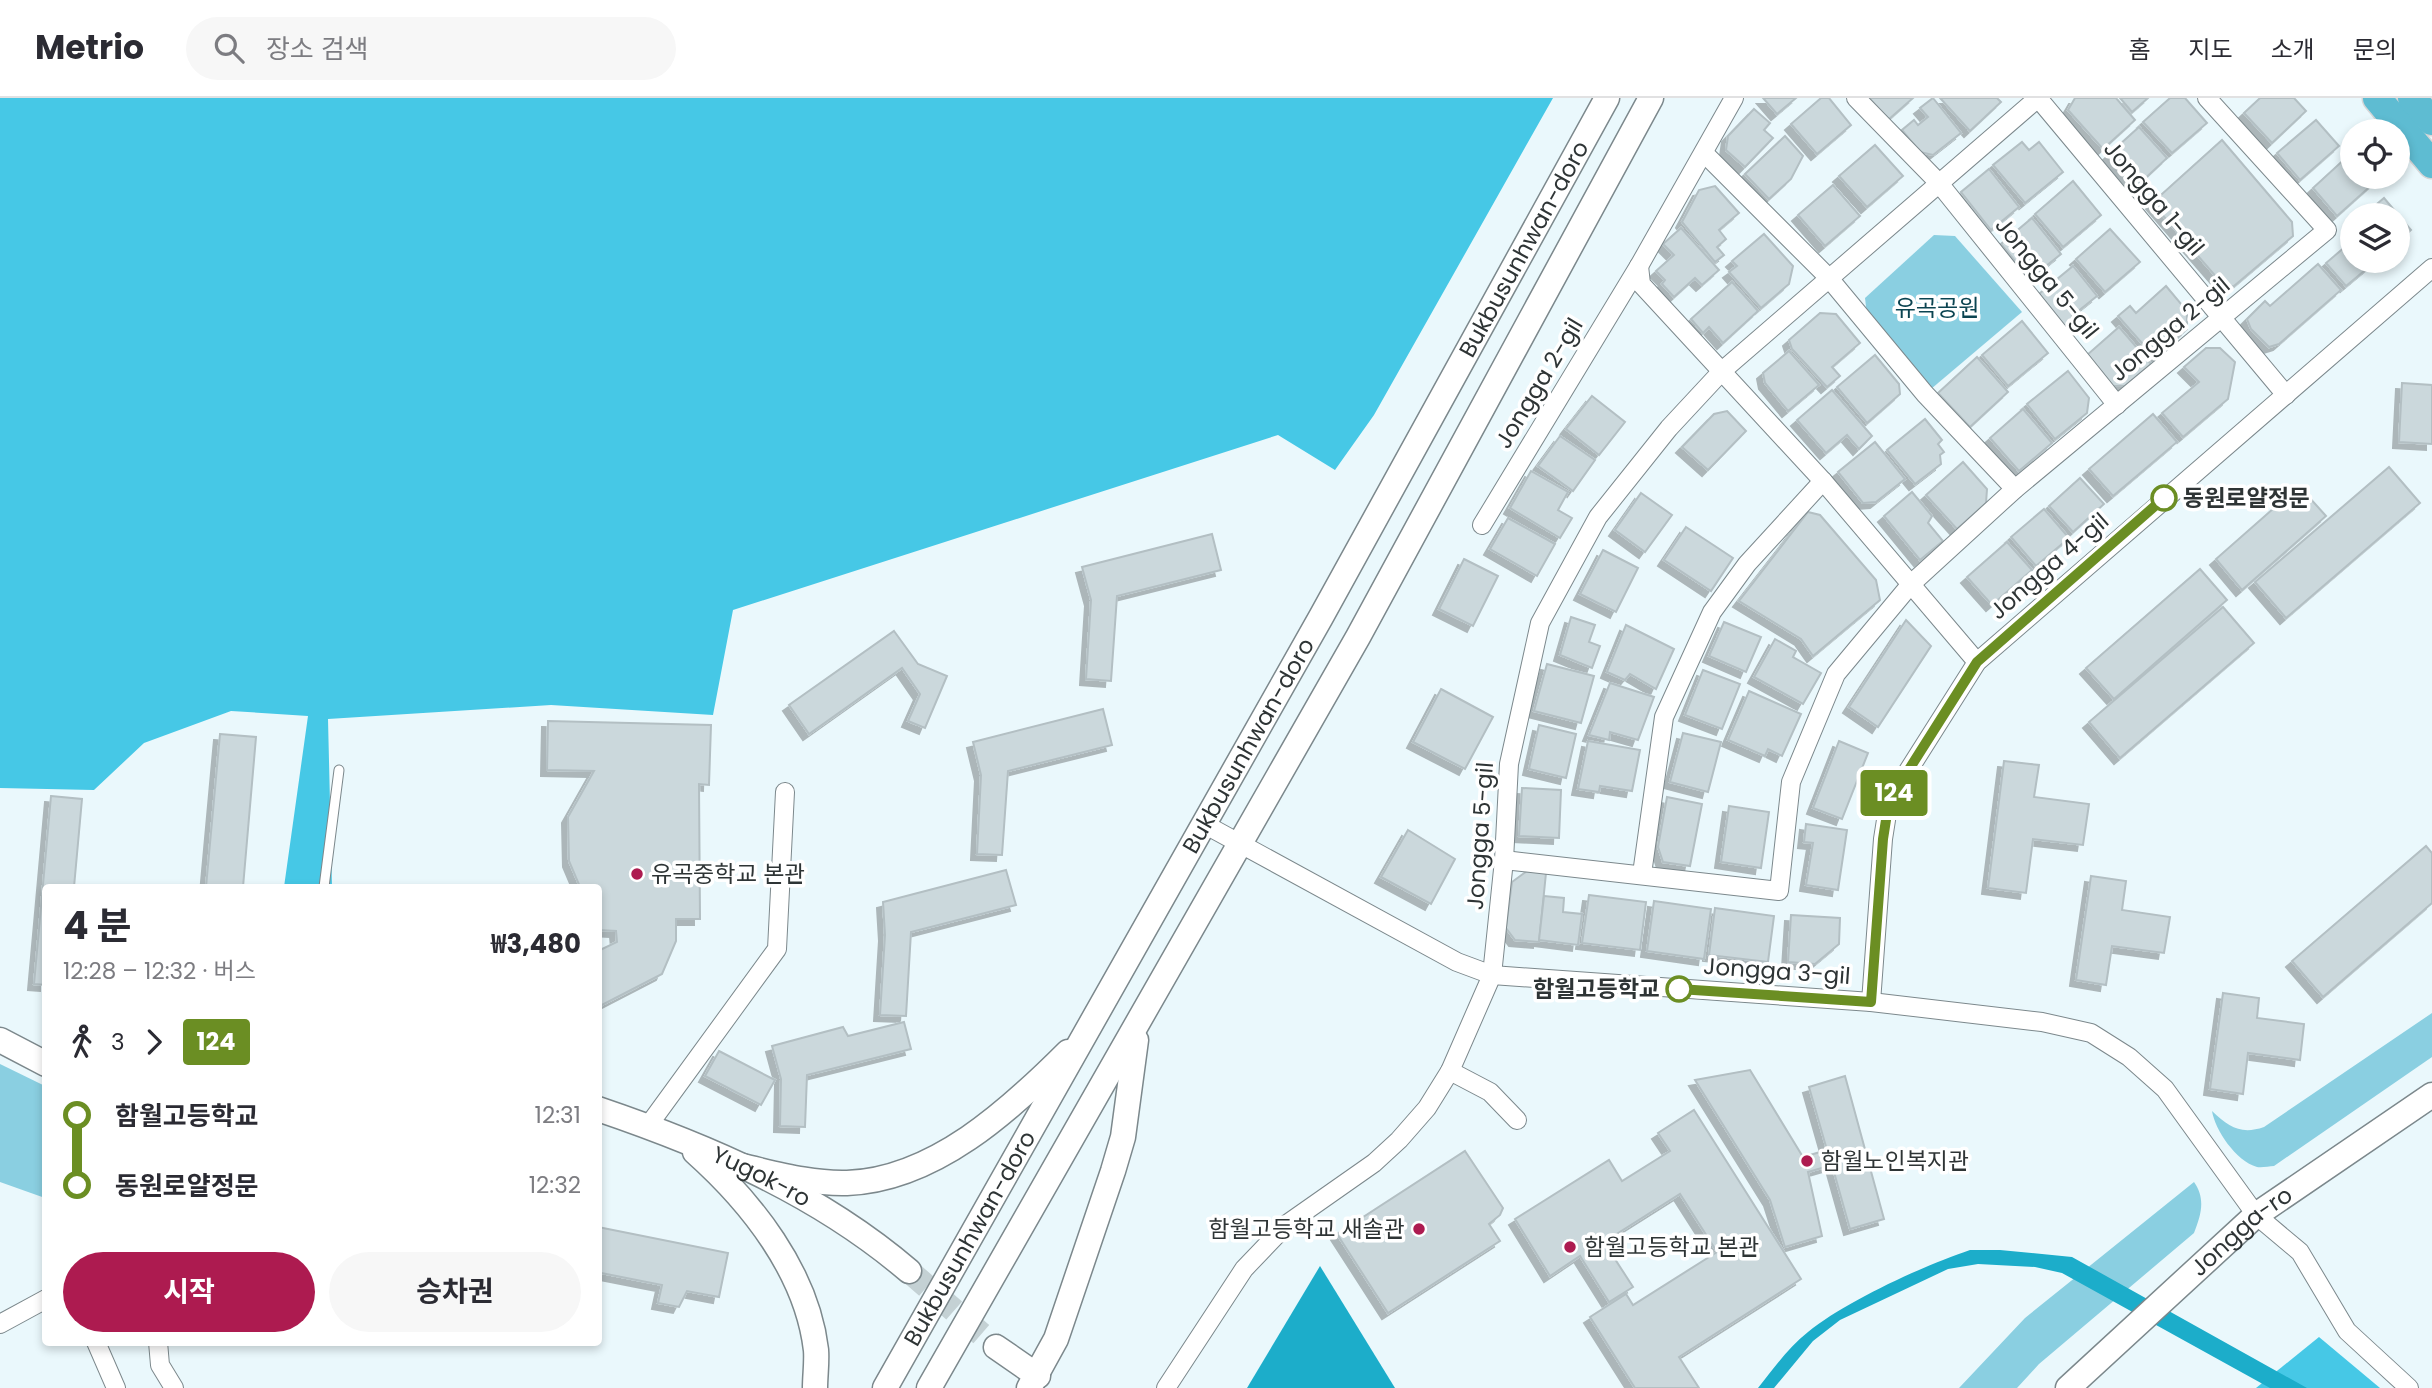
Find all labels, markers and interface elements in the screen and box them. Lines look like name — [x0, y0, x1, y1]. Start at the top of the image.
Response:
search box — [186, 17, 676, 80]
text: Metrio — [35, 24, 144, 71]
icon: search — [210, 29, 248, 67]
text: 장소 검색 — [266, 31, 369, 67]
text: 홈 — [2128, 33, 2150, 66]
text: 지도 — [2188, 33, 2233, 66]
text: 소개 — [2271, 33, 2315, 66]
text: 문의 — [2353, 33, 2397, 66]
map controls — [2340, 119, 2410, 273]
button: locate — [2340, 119, 2410, 189]
street label: Jongga 1-gil — [2096, 134, 2212, 262]
street label: Bukbusunhwan-doro — [1451, 135, 1596, 363]
button: layers — [2340, 203, 2410, 273]
street label: Jongga 5-gil — [1988, 210, 2106, 346]
street label: Jongga 2-gil — [2103, 269, 2237, 389]
park label: 유곡공원 — [1895, 292, 1979, 324]
street label: Jongga 2-gil — [1487, 312, 1591, 454]
place label: 동원로얄정문 — [2183, 482, 2310, 514]
marker: 동원로얄정문 — [2151, 485, 2177, 511]
street label: Jongga 4-gil — [1982, 505, 2116, 627]
street label: Bukbusunhwan-doro — [1175, 632, 1322, 859]
street label: Jongga 5-gil — [1459, 761, 1501, 911]
line badge: 124 — [1854, 770, 1934, 816]
text: 124 — [1875, 776, 1913, 809]
place label: 유곡중학교 본관 — [651, 858, 805, 890]
marker: 유곡중학교 본관 — [629, 866, 645, 882]
text: 4 분 — [63, 899, 132, 952]
text: ₩3,480 — [491, 926, 581, 962]
street label: Jongga 3-gil — [1702, 950, 1852, 992]
text: 12:28 – 12:32 · 버스 — [63, 955, 256, 987]
place label: 함월고등학교 — [1533, 973, 1660, 1005]
marker: 함월고등학교 — [1666, 976, 1692, 1002]
icon: walk — [63, 1023, 101, 1061]
icon: forward — [135, 1023, 173, 1061]
text: 124 — [197, 1025, 236, 1058]
text: 3 — [111, 1026, 125, 1058]
text: 함월고등학교 — [115, 1098, 259, 1134]
text: 12:31 — [535, 1099, 581, 1131]
street label: Bukbusunhwan-doro — [896, 1125, 1043, 1352]
street label: Yugok-ro — [707, 1138, 817, 1214]
place label: 함월노인복지관 — [1821, 1145, 1969, 1177]
marker: 함월노인복지관 — [1799, 1153, 1815, 1169]
text: 동원로얄정문 — [115, 1168, 259, 1204]
text: 12:32 — [529, 1169, 581, 1201]
street label: Jongga-ro — [2184, 1179, 2299, 1283]
place label: 함월고등학교 새솔관 — [1208, 1213, 1405, 1245]
marker: 함월고등학교 새솔관 — [1411, 1221, 1427, 1237]
place label: 함월고등학교 본관 — [1584, 1231, 1759, 1263]
marker: 함월고등학교 본관 — [1562, 1239, 1578, 1255]
button: 시작 — [63, 1252, 315, 1332]
button: 승차권 — [329, 1252, 581, 1332]

